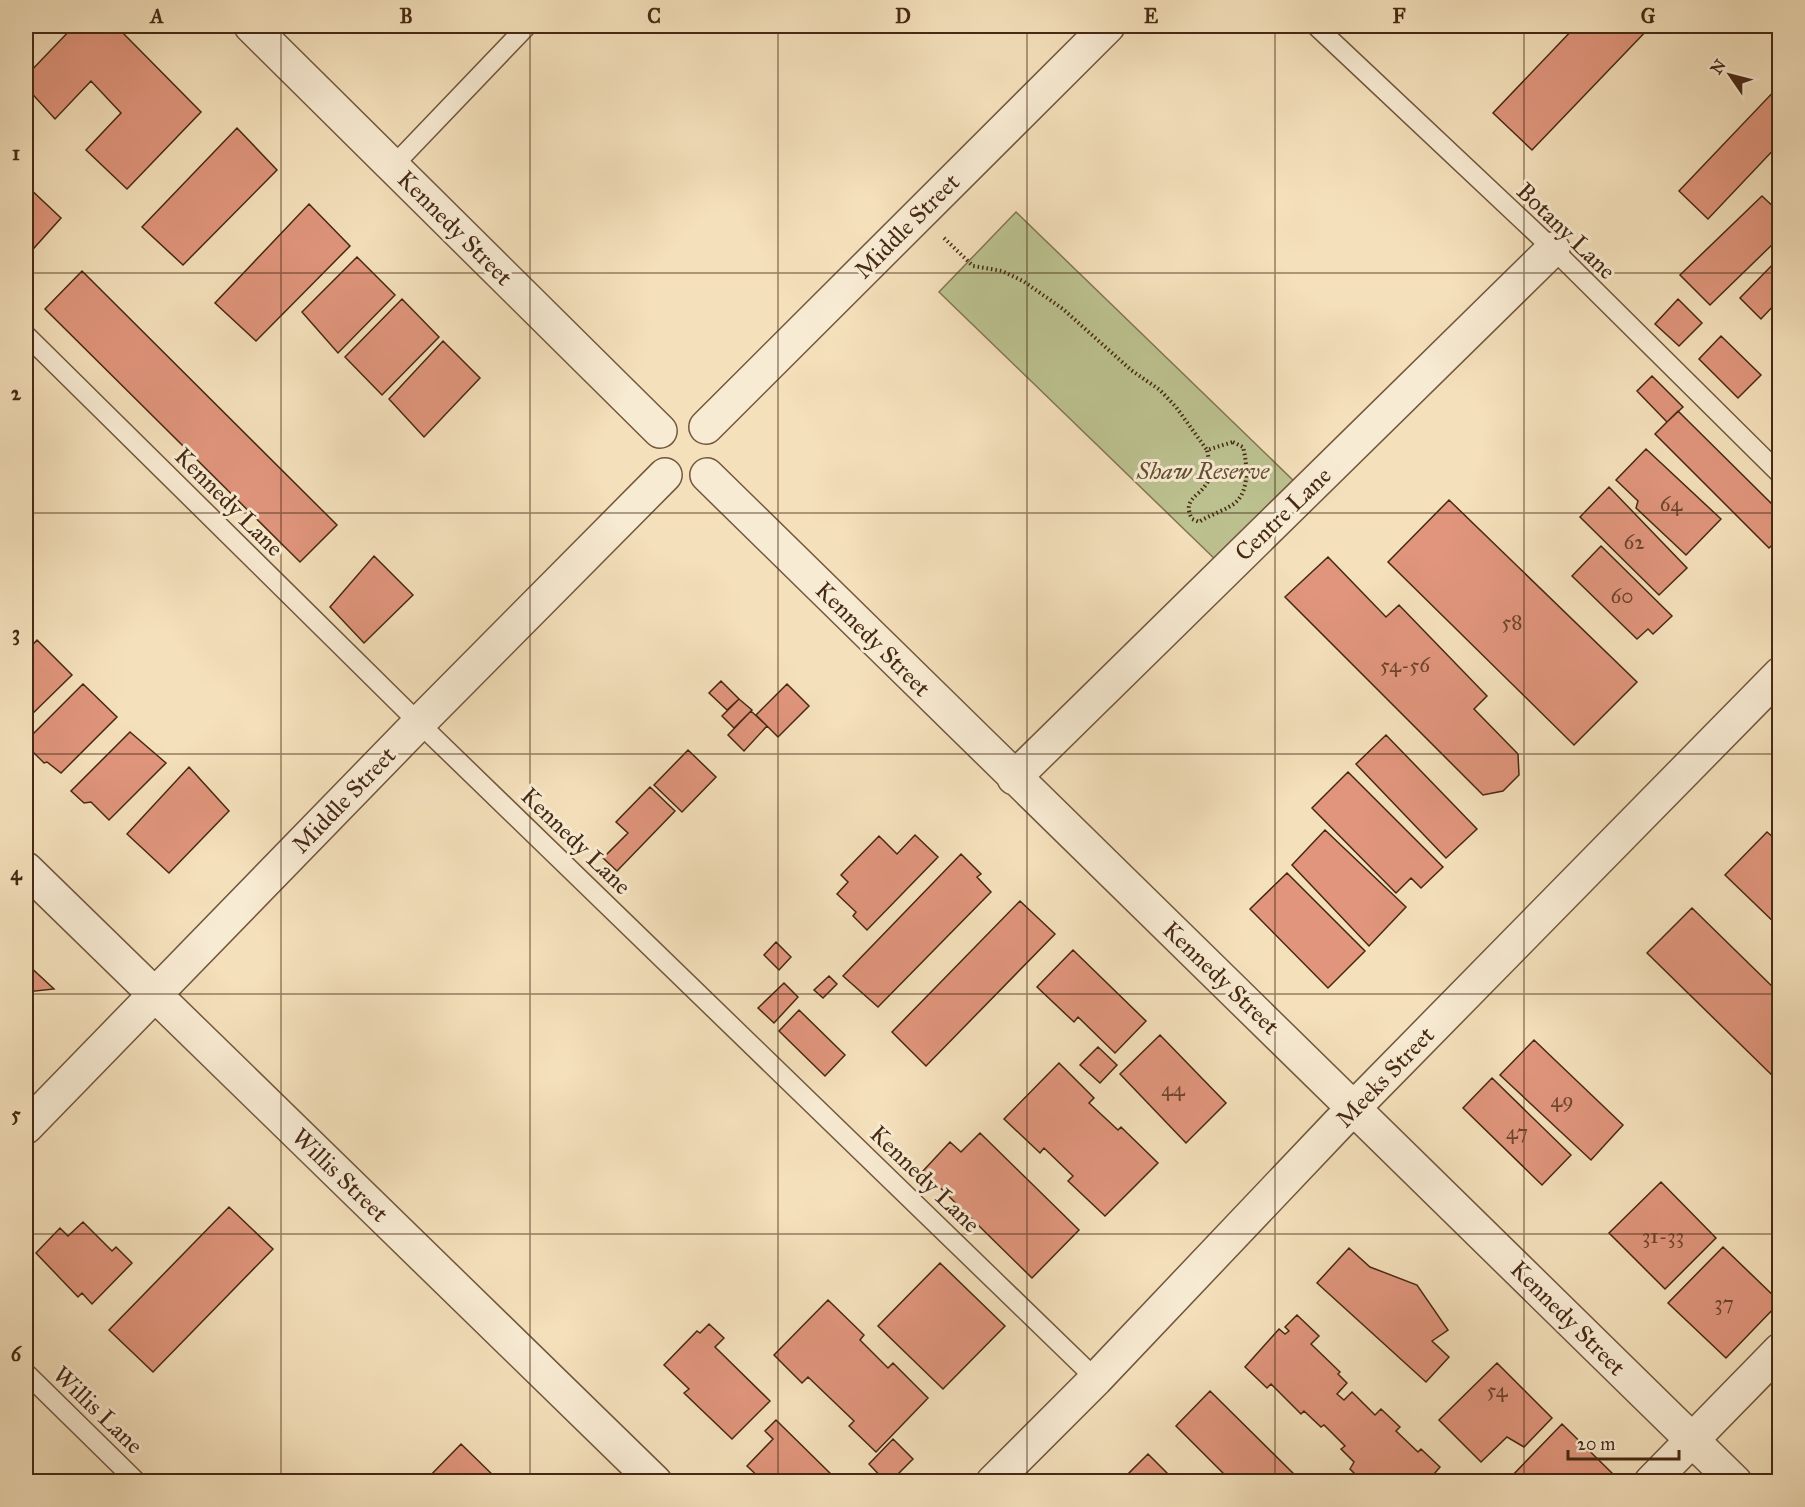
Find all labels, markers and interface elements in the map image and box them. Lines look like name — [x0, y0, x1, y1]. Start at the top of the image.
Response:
text: A — [148, 4, 164, 28]
text: B — [399, 4, 413, 28]
text: C — [647, 4, 661, 28]
text: D — [895, 4, 911, 28]
text: E — [1144, 4, 1159, 28]
text: F — [1392, 4, 1406, 28]
text: G — [1641, 4, 1656, 28]
north arrow — [1700, 45, 1760, 105]
text: N — [1706, 55, 1730, 78]
text: 1 — [12, 141, 20, 165]
street label: Kennedy Street — [391, 164, 519, 292]
street label: Middle Street — [848, 167, 966, 285]
street label: Botany Lane — [1510, 176, 1622, 286]
text: 2 — [11, 381, 22, 405]
street label: Kennedy Lane — [168, 441, 290, 563]
park label: Shaw Reserve — [1136, 456, 1270, 486]
street label: Centre Lane — [1228, 461, 1338, 567]
house number: 64 — [1660, 491, 1684, 517]
house number: 62 — [1623, 529, 1645, 555]
street label: Kennedy Street — [809, 575, 937, 703]
house number: 60 — [1611, 583, 1634, 609]
house number: 58 — [1502, 609, 1522, 635]
text: 3 — [12, 621, 20, 646]
house number: 54-56 — [1380, 652, 1431, 678]
street label: Middle Street — [286, 740, 403, 860]
street label: Kennedy Lane — [515, 781, 637, 901]
text: 4 — [10, 861, 22, 886]
street label: Kennedy Street — [1156, 915, 1286, 1041]
street label: Meeks Street — [1329, 1020, 1441, 1134]
house number: 44 — [1161, 1076, 1186, 1102]
house number: 49 — [1551, 1087, 1573, 1113]
text: 5 — [11, 1102, 21, 1126]
street label: Kennedy Lane — [864, 1119, 986, 1239]
house number: 47 — [1506, 1119, 1528, 1145]
street label: Willis Street — [286, 1122, 395, 1229]
house number: 31-33 — [1642, 1223, 1684, 1249]
street label: Kennedy Street — [1504, 1254, 1632, 1382]
house number: 37 — [1714, 1290, 1734, 1316]
text: 6 — [11, 1342, 23, 1366]
street label: Willis Lane — [47, 1360, 149, 1460]
house number: 54 — [1487, 1377, 1509, 1403]
scale bar — [1568, 1423, 1679, 1461]
text: 20 m — [1577, 1433, 1615, 1455]

